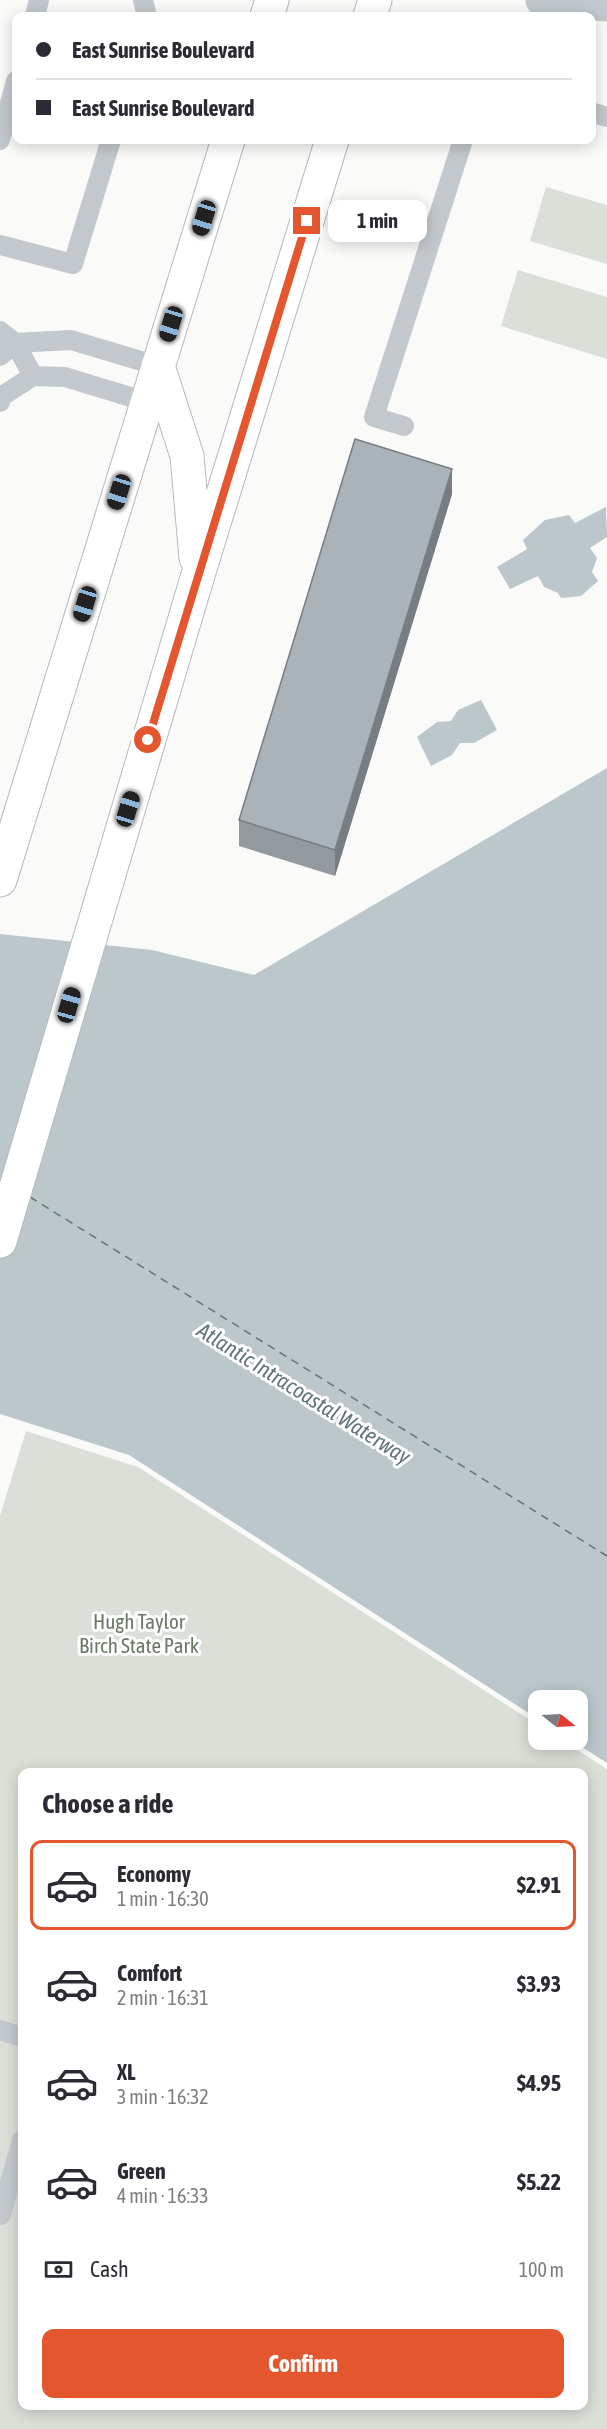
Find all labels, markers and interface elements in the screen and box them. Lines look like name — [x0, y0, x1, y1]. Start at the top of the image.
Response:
text: East Sunrise Boulevard — [72, 37, 254, 63]
text: East Sunrise Boulevard — [72, 95, 254, 121]
car — [190, 198, 218, 238]
callout: 1 min — [328, 200, 427, 242]
route end — [293, 207, 320, 234]
text: 1 min — [357, 209, 398, 232]
car — [157, 304, 185, 344]
car — [105, 472, 133, 512]
car — [71, 584, 99, 624]
route start — [134, 726, 161, 753]
car — [114, 789, 142, 829]
car — [55, 985, 83, 1025]
water label: Atlantic Intracoastal Waterway — [192, 1316, 416, 1470]
park label: Hugh Taylor Birch State Park — [79, 1609, 199, 1657]
north arrow — [528, 1690, 588, 1750]
map controls — [528, 1690, 588, 1750]
text: Choose a ride — [42, 1788, 174, 1819]
icon: car — [45, 1858, 99, 1912]
text: Economy — [117, 1861, 191, 1887]
text: $2.91 — [517, 1872, 561, 1898]
text: 1 min · 16:30 — [117, 1887, 209, 1910]
icon: car — [45, 1957, 99, 2011]
text: Comfort — [117, 1960, 182, 1986]
text: $3.93 — [517, 1971, 561, 1997]
text: 2 min · 16:31 — [117, 1986, 209, 2009]
icon: car — [45, 2056, 99, 2110]
text: XL — [117, 2059, 135, 2085]
text: $4.95 — [517, 2070, 561, 2096]
text: 3 min · 16:32 — [117, 2085, 209, 2108]
icon: car — [45, 2155, 99, 2209]
text: Green — [117, 2158, 166, 2184]
text: $5.22 — [517, 2169, 561, 2195]
text: 4 min · 16:33 — [117, 2184, 209, 2207]
icon: cash — [42, 2253, 75, 2286]
text: Cash — [90, 2256, 129, 2282]
text: 100 m — [519, 2258, 564, 2281]
button: Confirm — [42, 2329, 564, 2398]

